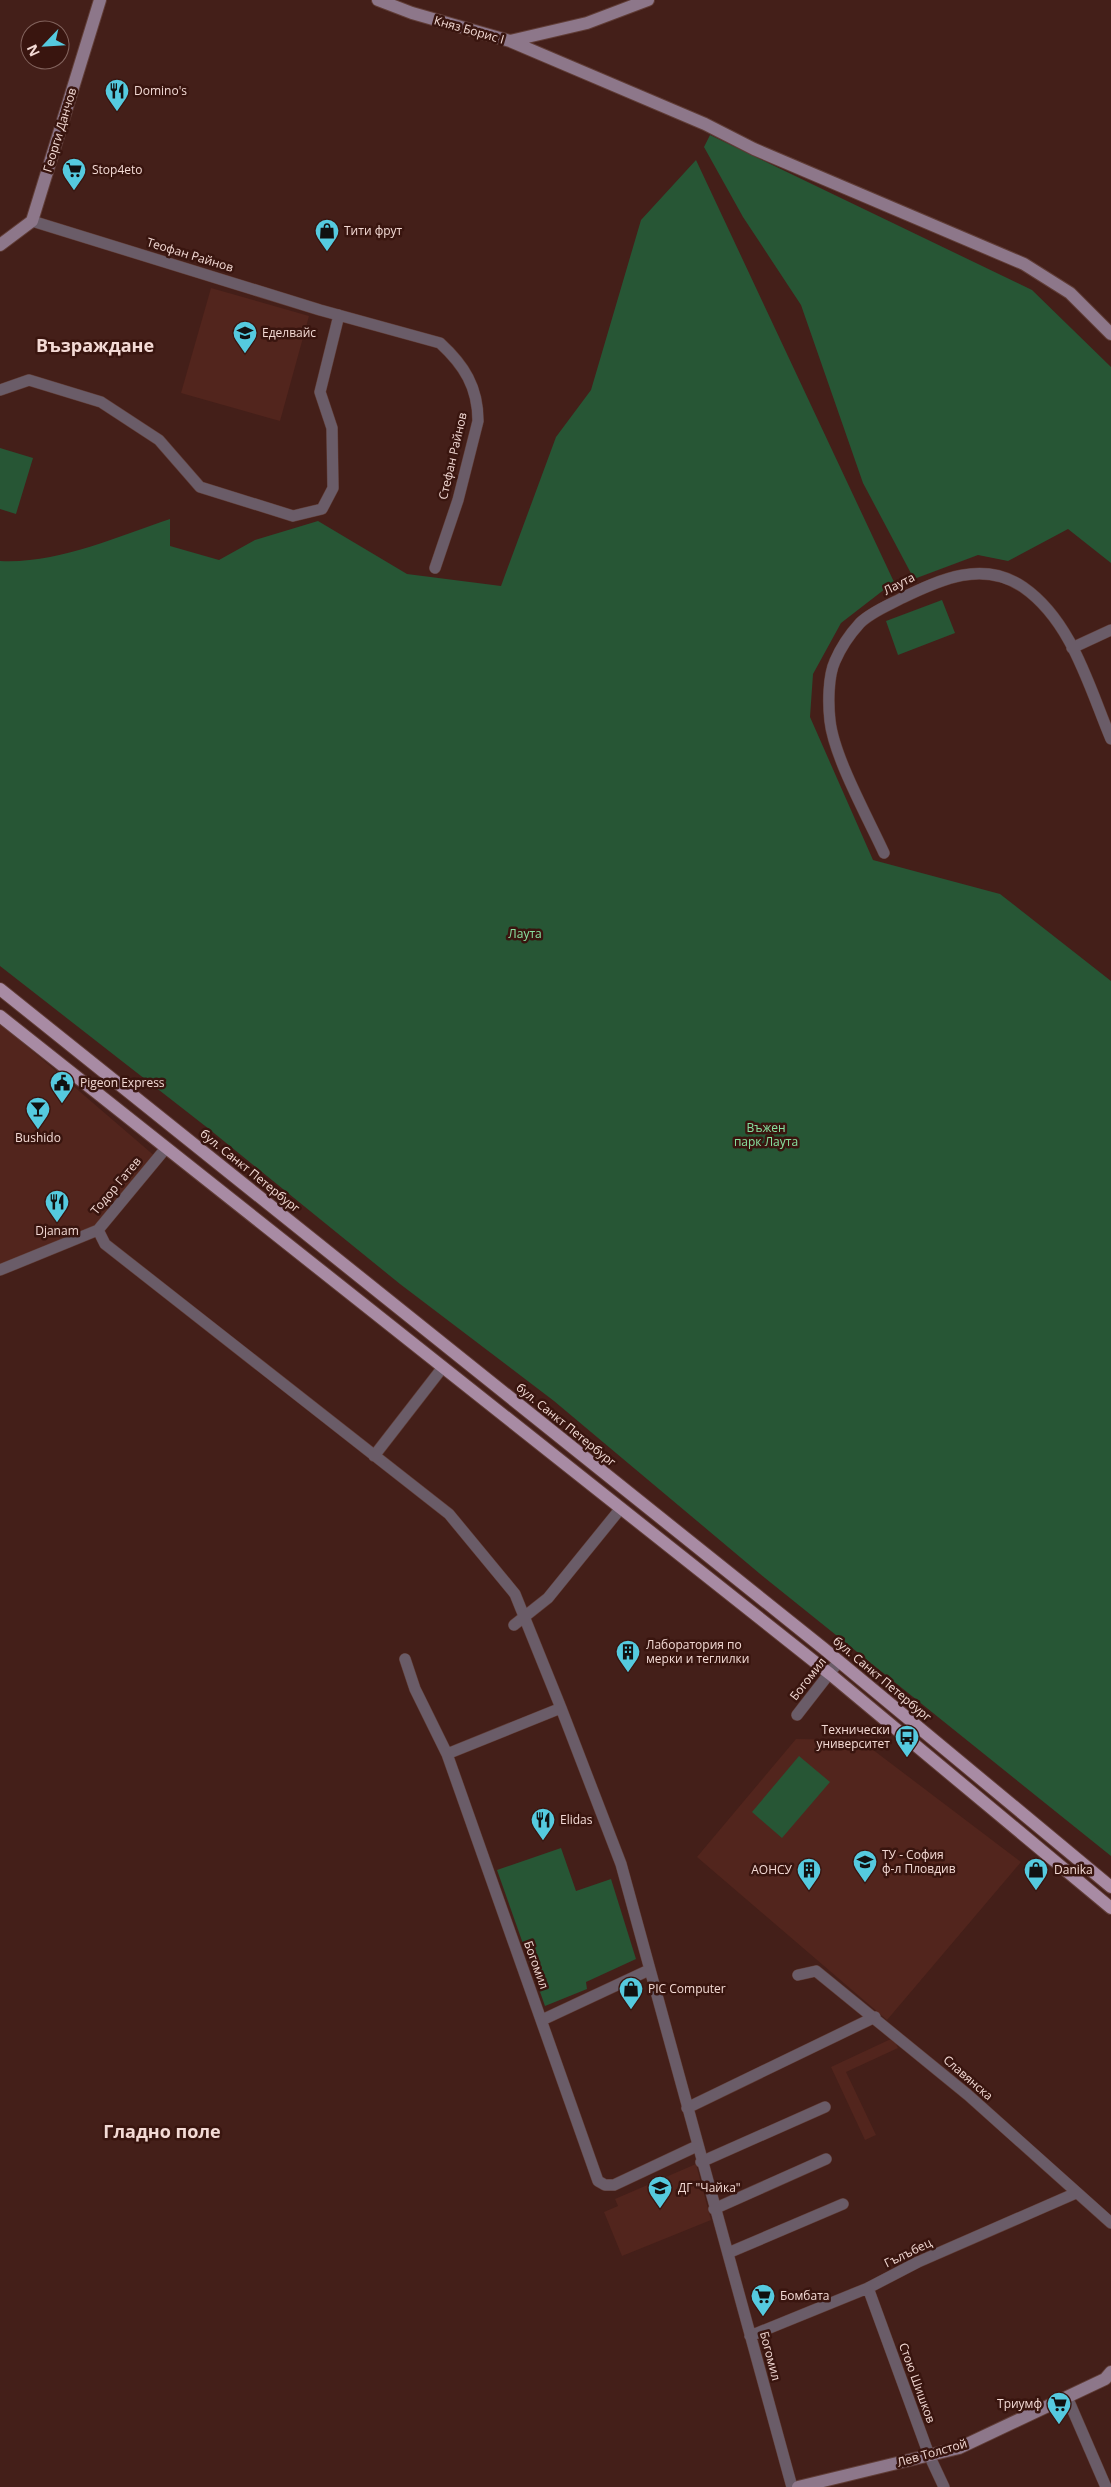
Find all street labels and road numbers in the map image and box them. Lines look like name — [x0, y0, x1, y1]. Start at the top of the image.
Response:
street label: Княз Борис I — [432, 11, 506, 48]
street label: Георги Данчов — [39, 86, 80, 174]
street label: Теофан Райнов — [145, 233, 236, 276]
street label: Стефан Райнов — [434, 410, 471, 501]
street label: Лаута — [880, 568, 918, 599]
street label: бул. Санкт Петербург — [197, 1125, 304, 1216]
street label: Тодор Гатев — [86, 1153, 145, 1218]
street label: бул. Санкт Петербург — [513, 1379, 620, 1470]
street label: бул. Санкт Петербург — [829, 1632, 935, 1725]
street label: Богомил — [785, 1654, 830, 1704]
street label: Богомил — [520, 1938, 553, 1991]
street label: Славянска — [940, 2051, 997, 2104]
street label: Гълъбец — [881, 2234, 935, 2271]
street label: Богомил — [756, 2329, 785, 2382]
street label: Стою Шишков — [895, 2340, 940, 2426]
street label: Лев Толстой — [895, 2434, 969, 2471]

